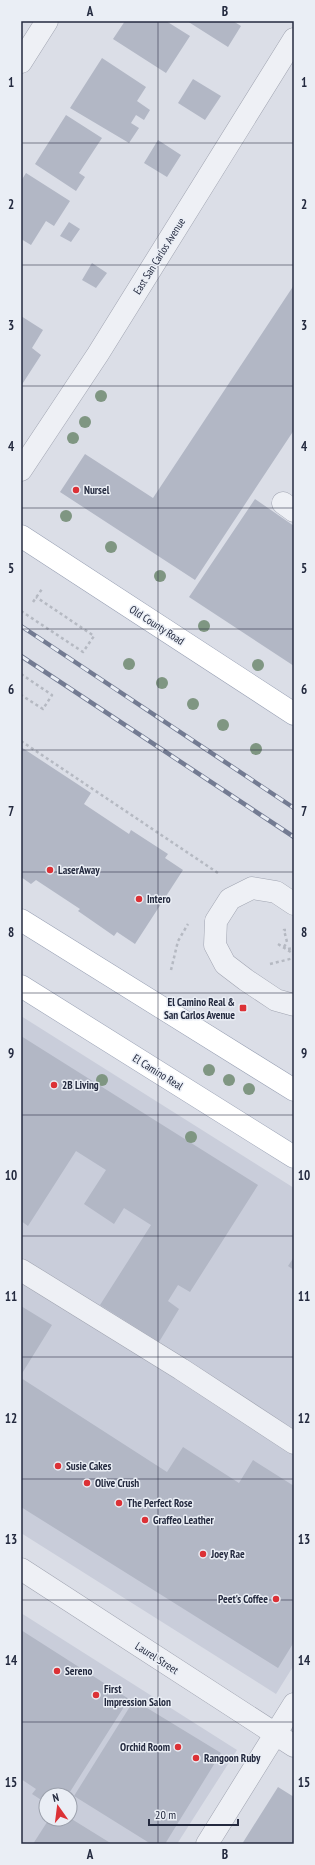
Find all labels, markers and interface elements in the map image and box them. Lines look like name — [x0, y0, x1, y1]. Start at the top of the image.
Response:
text: A — [86, 3, 94, 20]
text: B — [222, 3, 228, 20]
text: 1 — [8, 74, 14, 91]
text: 1 — [301, 74, 307, 91]
text: 2 — [8, 196, 14, 213]
text: 2 — [301, 196, 307, 213]
street label: East San Carlos Avenue — [130, 215, 188, 297]
text: 3 — [8, 317, 14, 334]
text: 3 — [301, 317, 307, 334]
text: 4 — [8, 438, 15, 455]
text: 4 — [301, 438, 308, 455]
place label: Nursel — [84, 483, 110, 497]
marker: Nursel — [71, 485, 81, 495]
text: 5 — [8, 560, 14, 577]
text: 5 — [301, 560, 307, 577]
street label: Old County Road — [127, 602, 187, 648]
text: 6 — [8, 681, 14, 698]
text: 6 — [301, 681, 307, 698]
text: 7 — [8, 803, 14, 820]
text: 7 — [301, 803, 307, 820]
place label: LaserAway — [58, 863, 100, 877]
marker: LaserAway — [45, 865, 55, 875]
place label: Intero — [147, 892, 171, 906]
marker: Intero — [134, 894, 144, 904]
text: 8 — [8, 924, 14, 941]
text: 8 — [301, 924, 307, 941]
place label: El Camino Real & San Carlos Avenue — [164, 995, 235, 1022]
marker: El Camino Real & San Carlos Avenue — [238, 1003, 248, 1013]
text: 9 — [8, 1045, 14, 1062]
text: 9 — [301, 1045, 307, 1062]
street label: El Camino Real — [130, 1051, 186, 1093]
place label: 2B Living — [62, 1078, 99, 1092]
marker: 2B Living — [49, 1080, 59, 1090]
text: 10 — [5, 1167, 17, 1184]
text: 10 — [298, 1167, 310, 1184]
text: 11 — [5, 1288, 17, 1305]
text: 11 — [298, 1288, 310, 1305]
text: 12 — [5, 1410, 17, 1427]
text: 12 — [298, 1410, 310, 1427]
place label: Susie Cakes — [66, 1459, 112, 1473]
marker: Susie Cakes — [53, 1461, 63, 1471]
place label: Olive Crush — [95, 1476, 139, 1490]
marker: Olive Crush — [82, 1478, 92, 1488]
place label: The Perfect Rose — [127, 1496, 193, 1510]
marker: The Perfect Rose — [114, 1498, 124, 1508]
place label: Graffeo Leather — [153, 1513, 214, 1527]
marker: Graffeo Leather — [140, 1515, 150, 1525]
text: 13 — [5, 1531, 17, 1548]
text: 13 — [298, 1531, 310, 1548]
place label: Joey Rae — [210, 1547, 245, 1561]
marker: Joey Rae — [198, 1549, 208, 1559]
place label: Peet's Coffee — [218, 1592, 268, 1606]
marker: Peet's Coffee — [271, 1594, 281, 1604]
street label: Laurel Street — [133, 1639, 181, 1677]
text: 14 — [5, 1652, 18, 1669]
text: 14 — [298, 1652, 311, 1669]
place label: Sereno — [65, 1664, 92, 1678]
marker: Sereno — [52, 1666, 62, 1676]
place label: First Impression Salon — [104, 1682, 171, 1709]
marker: First Impression Salon — [91, 1690, 101, 1700]
place label: Orchid Room — [120, 1740, 170, 1754]
marker: Orchid Room — [173, 1742, 183, 1752]
place label: Rangoon Ruby — [204, 1751, 261, 1765]
marker: Rangoon Ruby — [191, 1753, 201, 1763]
text: 15 — [5, 1774, 17, 1791]
text: 15 — [298, 1774, 310, 1791]
north arrow — [38, 1787, 78, 1827]
text: N — [51, 1790, 60, 1805]
scale bar — [149, 1801, 238, 1827]
text: 20 m — [155, 1807, 176, 1822]
text: A — [86, 1846, 94, 1863]
text: B — [222, 1846, 228, 1863]

